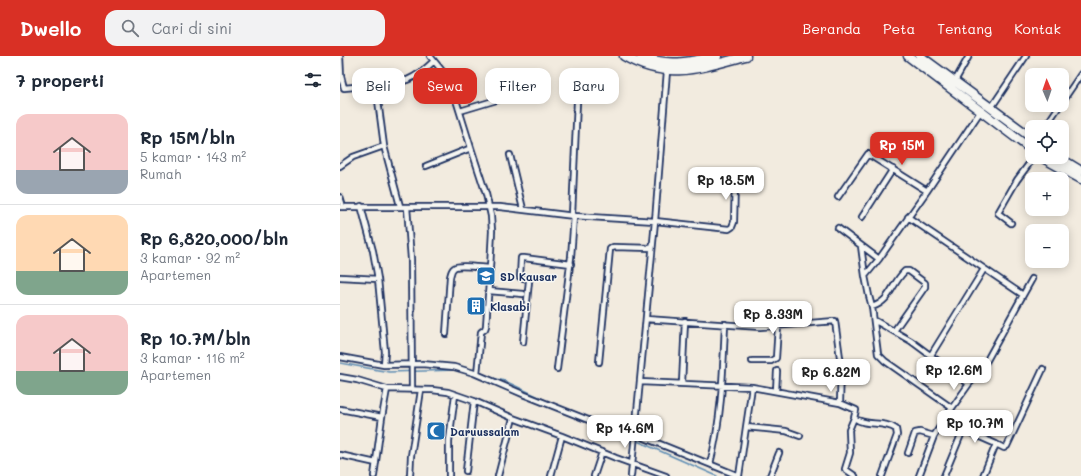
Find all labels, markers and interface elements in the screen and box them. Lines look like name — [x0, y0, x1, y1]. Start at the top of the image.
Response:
search box — [105, 10, 385, 46]
text: Dwello — [20, 16, 81, 41]
icon: search — [119, 17, 141, 39]
text: Cari di sini — [151, 18, 232, 38]
text: Beranda — [803, 19, 861, 38]
text: Peta — [883, 19, 915, 38]
text: Tentang — [937, 19, 992, 38]
text: Kontak — [1014, 19, 1061, 38]
chip: Beli — [352, 68, 405, 104]
chip: Sewa — [413, 68, 477, 104]
chip: Filter — [485, 68, 551, 104]
chip: Baru — [559, 68, 619, 104]
north arrow — [1025, 68, 1069, 112]
map controls — [1025, 68, 1069, 268]
text: 7 properti — [16, 69, 104, 91]
icon: filters — [302, 69, 324, 91]
button: locate — [1025, 120, 1069, 164]
text: Rp 15M/bln — [140, 126, 235, 148]
icon: home — [48, 130, 96, 178]
pin: Rp 15M — [869, 132, 935, 166]
text: Rp 15M — [879, 136, 925, 153]
text: 5 kamar · 143 m² — [140, 148, 246, 165]
text: Rumah — [140, 165, 181, 182]
pin: Rp 18.5M — [685, 167, 767, 201]
text: Rp 18.5M — [697, 171, 755, 188]
button: + — [1025, 172, 1069, 216]
button: − — [1025, 224, 1069, 268]
text: Rp 6,820,000/bln — [140, 227, 288, 249]
icon: home — [48, 231, 96, 279]
text: 3 kamar · 92 m² — [140, 249, 240, 266]
school or university icon: SD Kausar — [475, 265, 497, 287]
text: Apartemen — [140, 266, 211, 283]
place label: SD Kausar — [500, 269, 557, 284]
building icon: Klasabi — [465, 295, 487, 317]
place label: Klasabi — [490, 299, 530, 314]
pin: Rp 8.33M — [732, 301, 814, 335]
text: Rp 8.33M — [743, 305, 803, 322]
text: Rp 10.7M/bln — [140, 327, 251, 349]
icon: home — [48, 331, 96, 379]
text: 3 kamar · 116 m² — [140, 349, 245, 366]
pin: Rp 12.6M — [913, 357, 995, 391]
pin: Rp 6.82M — [790, 359, 872, 393]
text: Rp 12.6M — [925, 361, 983, 378]
text: Rp 6.82M — [801, 363, 861, 380]
text: Apartemen — [140, 366, 211, 383]
pin: Rp 10.7M — [934, 410, 1016, 444]
text: Rp 10.7M — [946, 414, 1004, 431]
pin: Rp 14.6M — [584, 415, 666, 449]
text: Rp 14.6M — [596, 419, 654, 436]
mosque icon: Daruussalam — [425, 420, 447, 442]
place label: Daruussalam — [450, 424, 520, 439]

